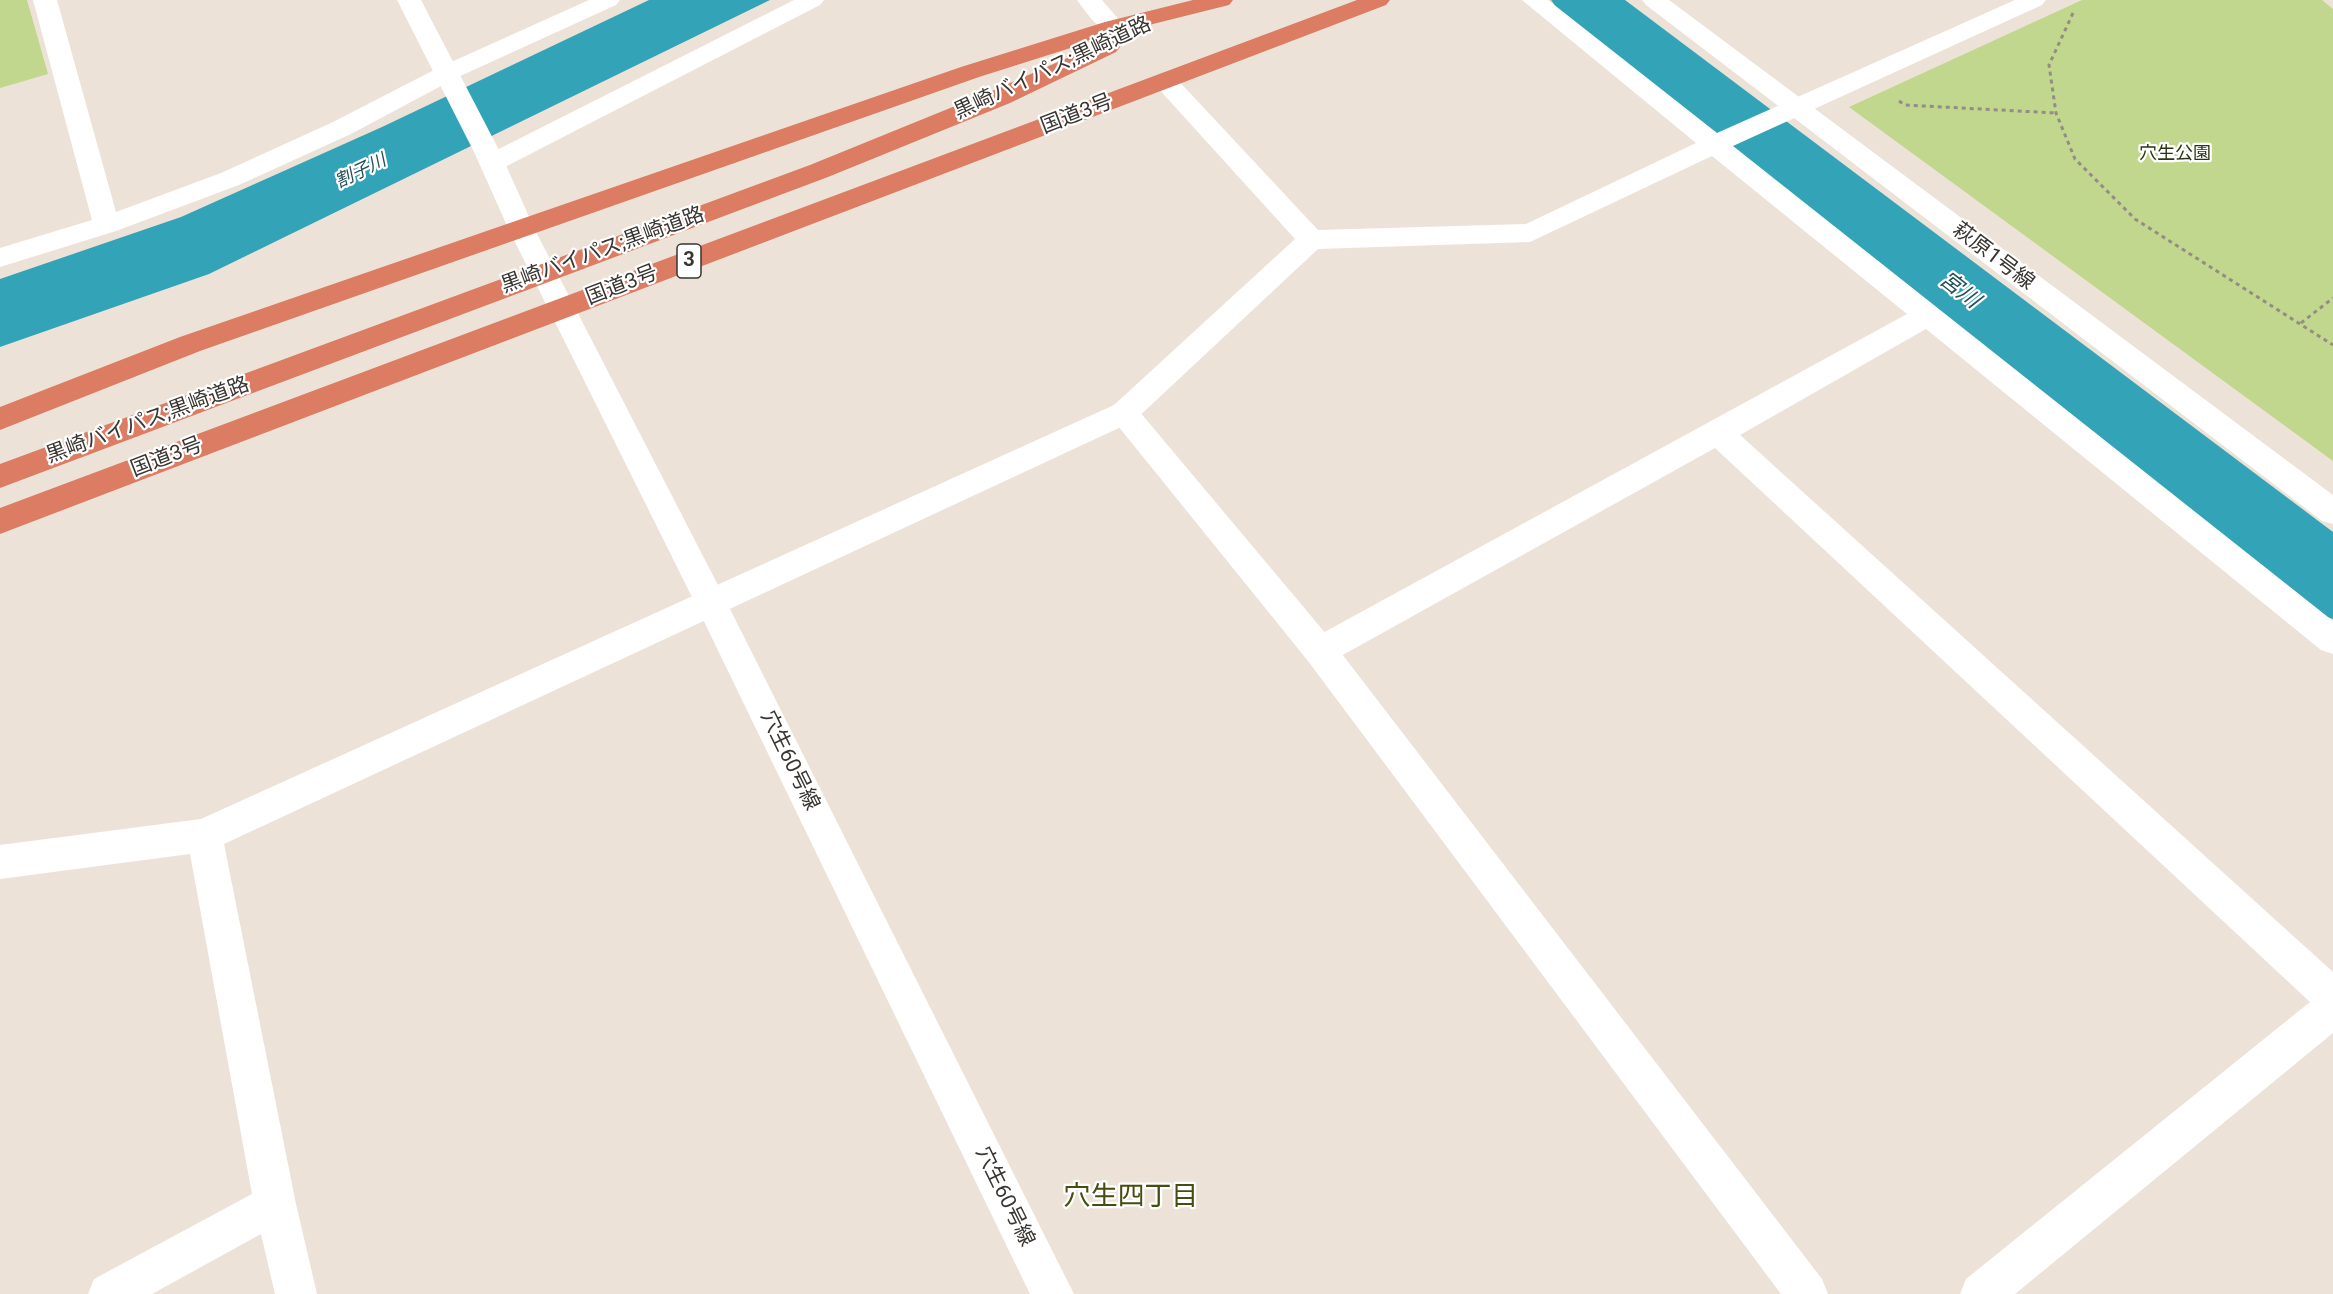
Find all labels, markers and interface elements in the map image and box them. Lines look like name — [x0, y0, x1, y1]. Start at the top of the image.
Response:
street label: 黒崎バイパス;黒崎道路 — [951, 12, 1155, 126]
street label: 国道3号 — [1038, 90, 1116, 140]
park label: 穴生公園 — [2139, 143, 2211, 165]
water label: 割子川 — [332, 150, 390, 194]
street label: 黒崎バイパス;黒崎道路 — [498, 202, 708, 300]
street label: 萩原1号線 — [1947, 218, 2039, 296]
road number: 3 — [677, 244, 701, 278]
street label: 国道3号 — [583, 261, 661, 311]
water label: 宮川 — [1934, 267, 1984, 315]
street label: 黒崎バイパス;黒崎道路 — [43, 372, 253, 470]
street label: 国道3号 — [128, 433, 206, 483]
street label: 穴生60号線 — [754, 707, 824, 815]
street label: 穴生60号線 — [969, 1143, 1039, 1251]
district label: 穴生四丁目 — [1064, 1182, 1198, 1214]

